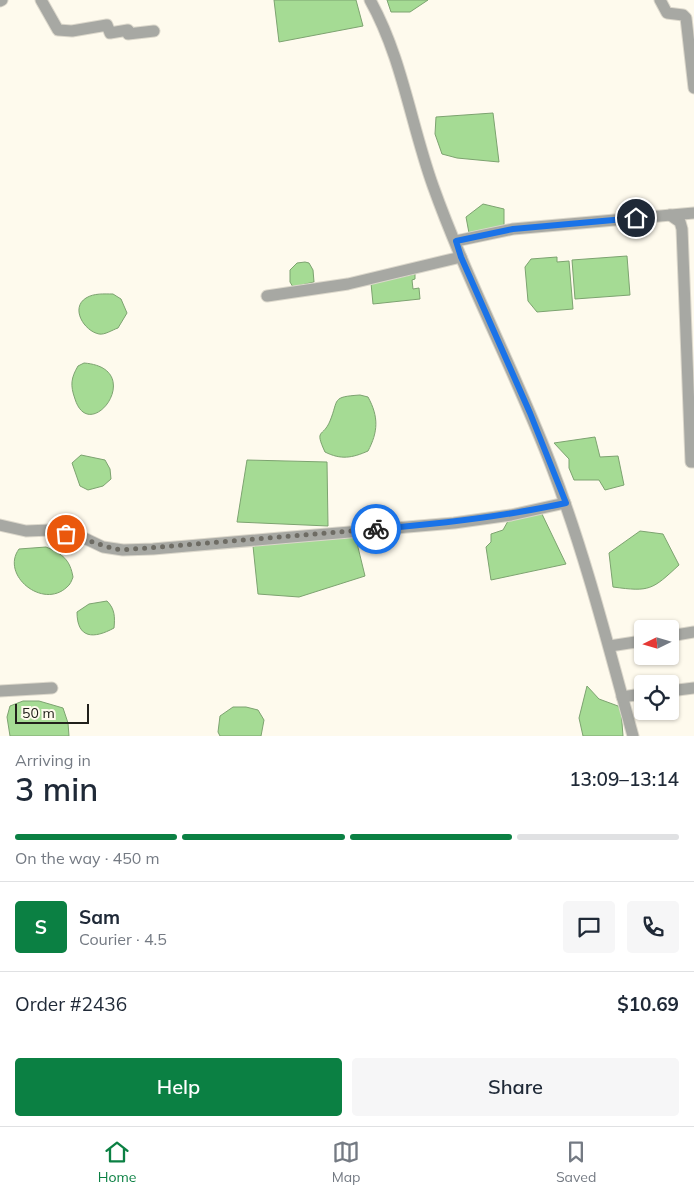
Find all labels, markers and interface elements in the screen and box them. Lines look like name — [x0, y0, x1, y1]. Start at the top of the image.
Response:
pin — [615, 197, 657, 239]
icon: home — [622, 204, 650, 232]
courier — [351, 504, 401, 554]
pin — [45, 513, 87, 555]
icon: bike — [362, 515, 390, 543]
icon: bag — [52, 520, 80, 548]
north arrow — [634, 620, 679, 665]
map controls — [634, 620, 679, 720]
button: locate — [634, 675, 679, 720]
scale bar — [15, 701, 89, 724]
text: 50 m — [22, 704, 55, 722]
text: Arriving in — [15, 750, 91, 770]
text: 13:09–13:14 — [569, 767, 679, 791]
text: 3 min — [15, 769, 98, 809]
text: On the way · 450 m — [15, 848, 160, 868]
button: chat — [563, 901, 615, 953]
button: phone — [627, 901, 679, 953]
text: Sam — [79, 905, 120, 929]
text: S — [35, 915, 47, 939]
text: Courier · 4.5 — [79, 929, 167, 949]
text: Order #2436 — [15, 992, 127, 1016]
text: $10.69 — [617, 992, 679, 1016]
button: Help — [15, 1058, 342, 1116]
button: Share — [352, 1058, 679, 1116]
tab: Home — [98, 1138, 136, 1186]
tab: Map — [332, 1138, 361, 1186]
tab: Saved — [556, 1138, 596, 1186]

